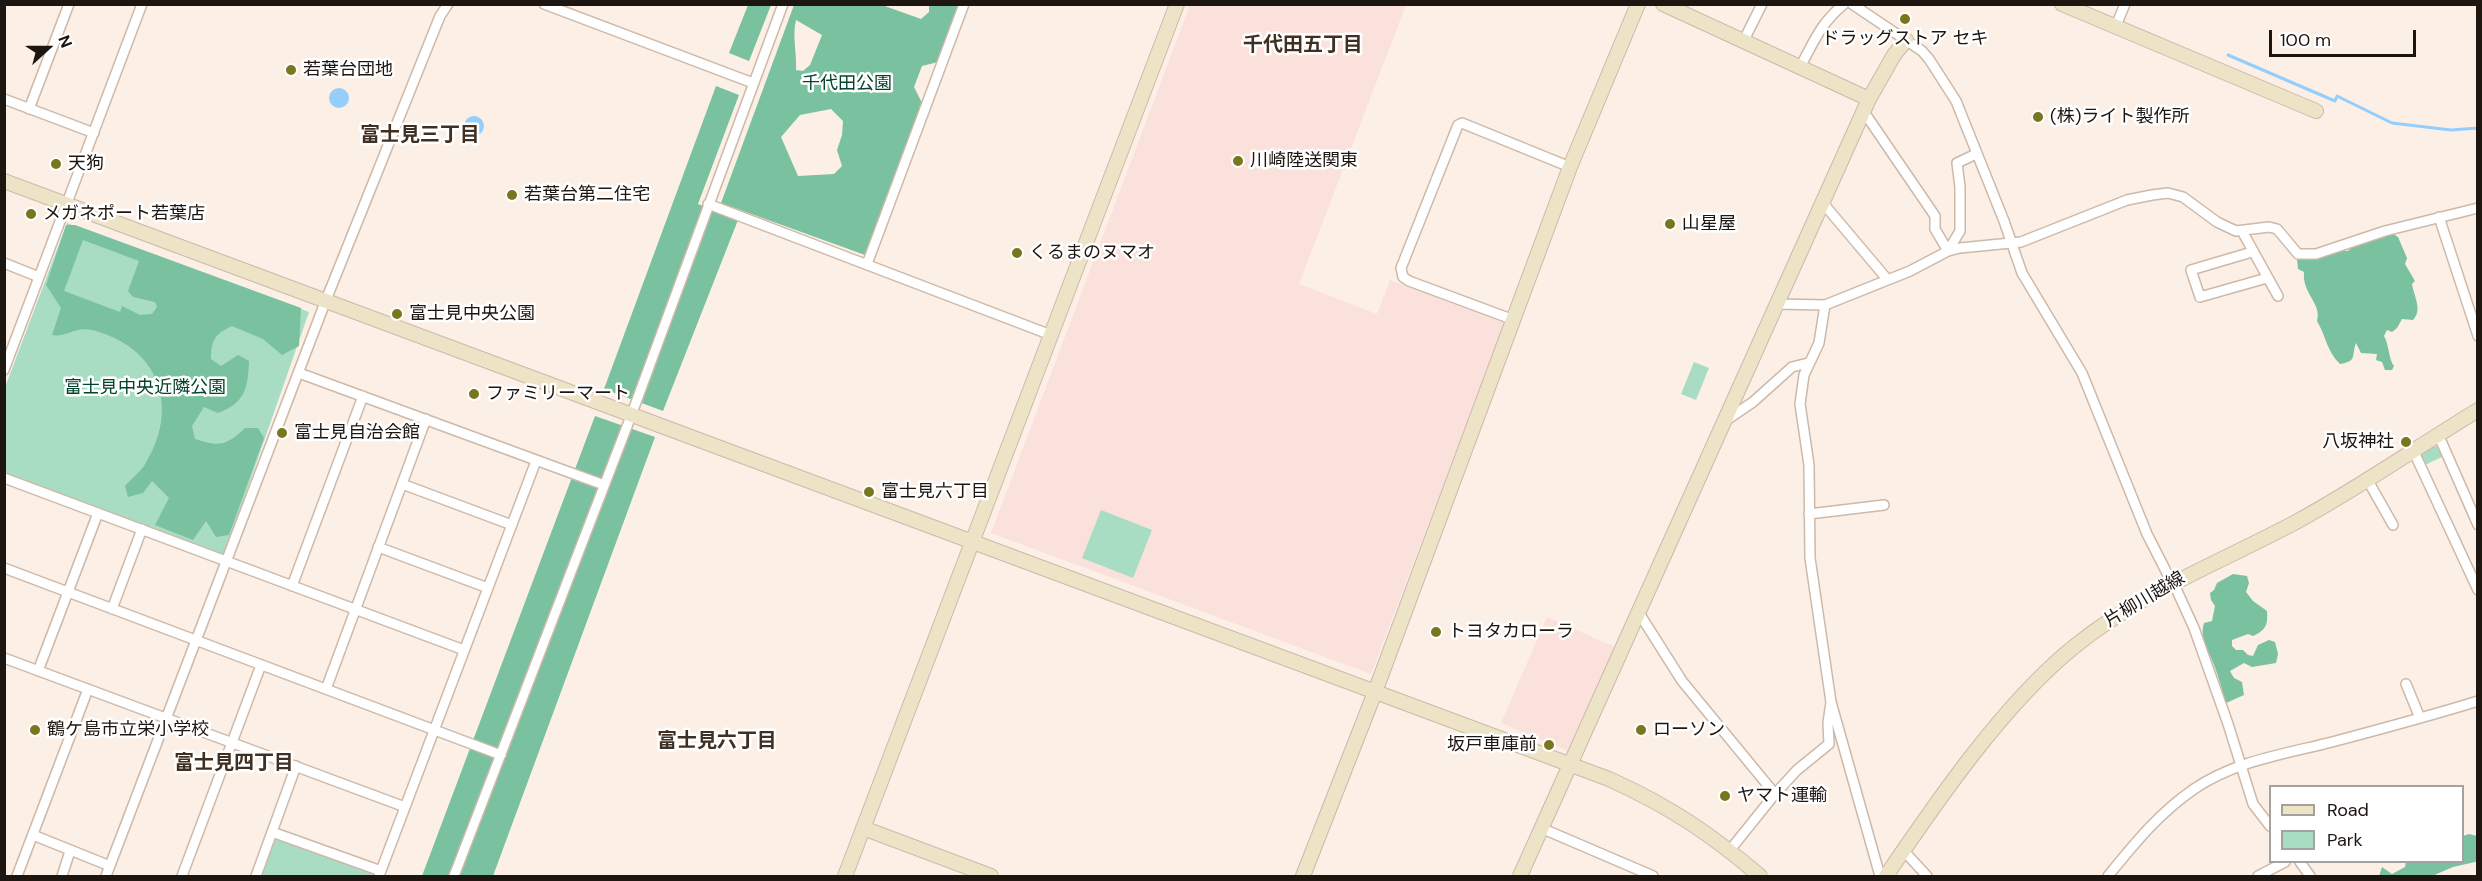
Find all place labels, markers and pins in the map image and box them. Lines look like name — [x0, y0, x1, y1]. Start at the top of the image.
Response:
marker: ドラッグストア セキ — [1898, 12, 1912, 26]
place label: ドラッグストア セキ — [1822, 28, 1988, 50]
place label: 若葉台団地 — [303, 59, 393, 81]
marker: 若葉台団地 — [284, 63, 298, 77]
place label: (株)ライト製作所 — [2050, 106, 2189, 128]
marker: (株)ライト製作所 — [2031, 110, 2045, 124]
place label: 川崎陸送関東 — [1250, 150, 1358, 172]
place label: 天狗 — [68, 153, 104, 175]
marker: 川崎陸送関東 — [1231, 154, 1245, 168]
marker: 天狗 — [49, 157, 63, 171]
place label: 若葉台第二住宅 — [524, 184, 650, 206]
marker: 若葉台第二住宅 — [505, 188, 519, 202]
place label: メガネポート若葉店 — [43, 203, 205, 225]
marker: メガネポート若葉店 — [24, 207, 38, 221]
place label: 山星屋 — [1682, 213, 1736, 235]
marker: 山星屋 — [1663, 217, 1677, 231]
place label: くるまのヌマオ — [1029, 242, 1155, 264]
marker: くるまのヌマオ — [1010, 246, 1024, 260]
place label: 富士見中央公園 — [409, 303, 535, 325]
marker: 富士見中央公園 — [390, 307, 404, 321]
place label: ファミリーマート — [486, 383, 630, 405]
marker: ファミリーマート — [467, 387, 481, 401]
place label: 富士見自治会館 — [294, 422, 420, 444]
marker: 富士見自治会館 — [275, 426, 289, 440]
place label: 八坂神社 — [2322, 431, 2394, 453]
marker: 八坂神社 — [2399, 435, 2413, 449]
place label: 富士見六丁目 — [881, 481, 989, 503]
marker: 富士見六丁目 — [862, 485, 876, 499]
place label: トヨタカローラ — [1448, 621, 1574, 643]
marker: トヨタカローラ — [1429, 625, 1443, 639]
place label: 鶴ケ島市立栄小学校 — [47, 719, 209, 741]
place label: ローソン — [1653, 719, 1725, 741]
marker: 鶴ケ島市立栄小学校 — [28, 723, 42, 737]
marker: ローソン — [1634, 723, 1648, 737]
place label: 坂戸車庫前 — [1447, 734, 1537, 756]
marker: 坂戸車庫前 — [1542, 738, 1556, 752]
place label: ヤマト運輸 — [1737, 785, 1827, 807]
marker: ヤマト運輸 — [1718, 789, 1732, 803]

